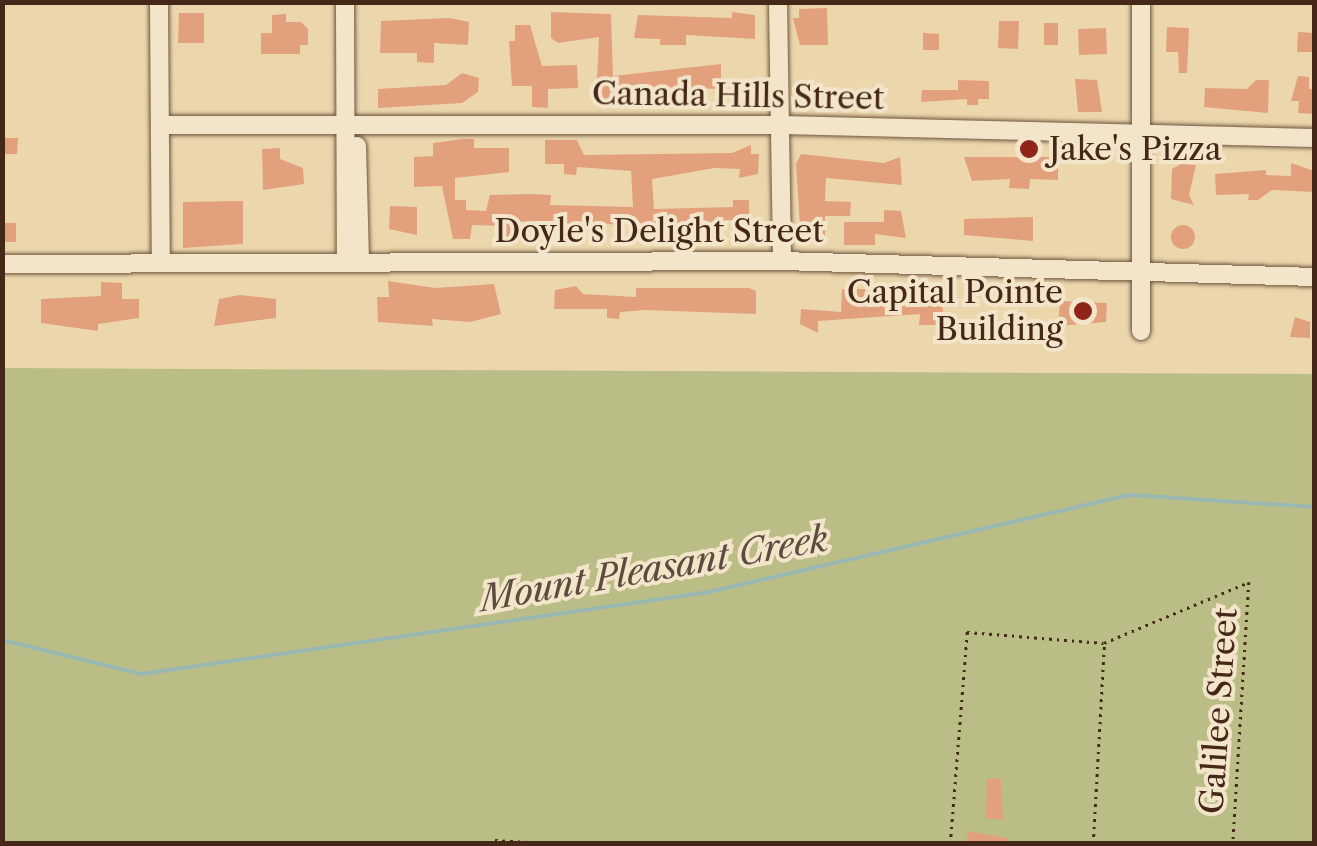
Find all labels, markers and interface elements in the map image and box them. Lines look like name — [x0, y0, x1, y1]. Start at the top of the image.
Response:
street label: Canada Hills Street — [591, 74, 885, 118]
place label: Jake's Pizza — [1049, 130, 1222, 168]
marker: Jake's Pizza — [1018, 138, 1040, 160]
street label: Doyle's Delight Street — [494, 212, 824, 250]
place label: Capital Pointe Building — [847, 274, 1063, 349]
marker: Capital Pointe Building — [1072, 300, 1094, 322]
water label: Mount Pleasant Creek — [477, 518, 831, 620]
street label: Galilee Street — [1193, 607, 1245, 815]

